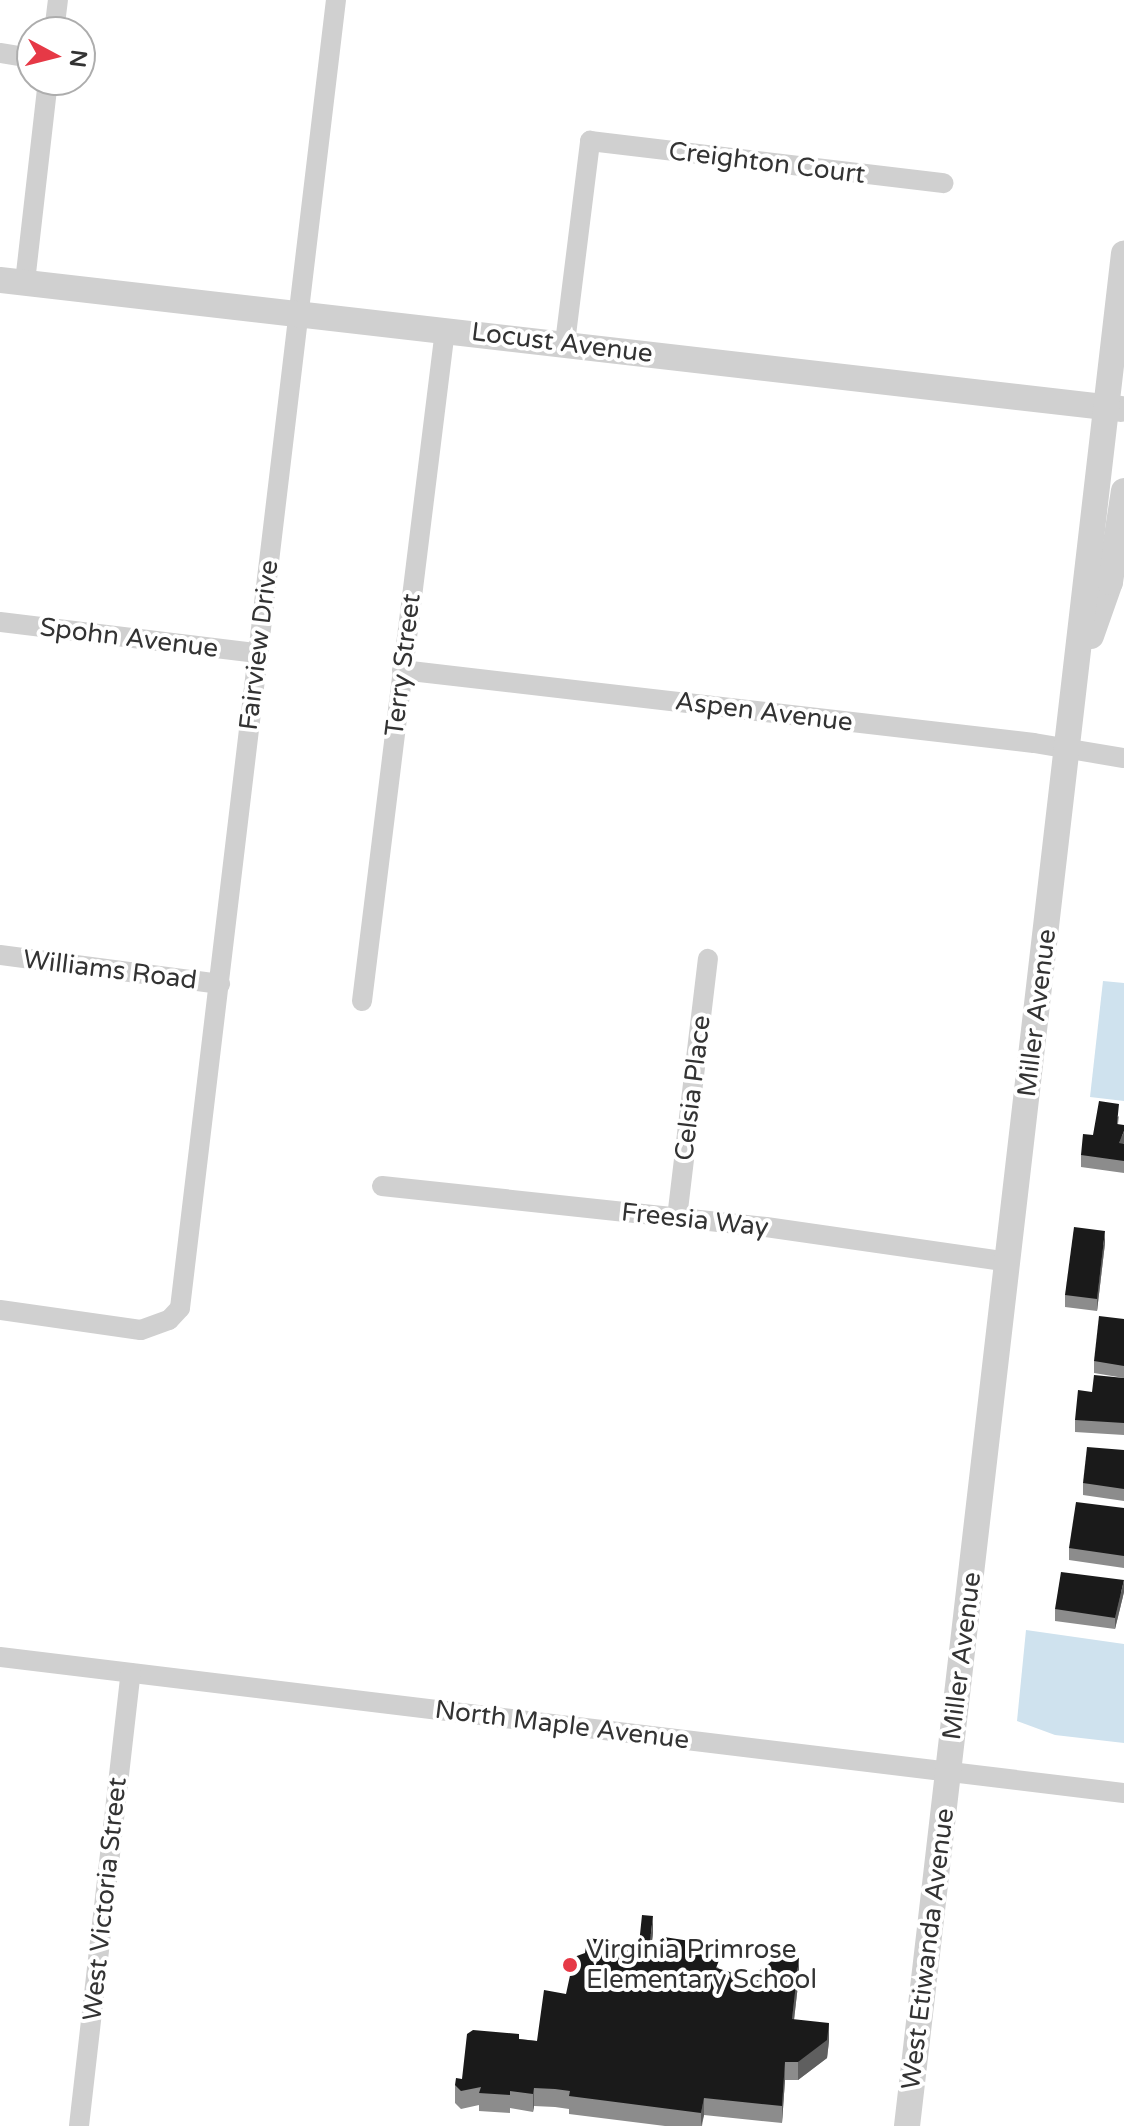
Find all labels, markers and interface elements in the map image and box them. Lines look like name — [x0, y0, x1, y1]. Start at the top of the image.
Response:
north arrow — [16, 16, 96, 96]
text: N — [64, 48, 92, 69]
street label: Creighton Court — [667, 135, 867, 191]
street label: Locust Avenue — [469, 316, 655, 370]
street label: Fairview Drive — [233, 558, 285, 732]
street label: Terry Street — [379, 592, 427, 738]
street label: Spohn Avenue — [38, 612, 220, 664]
street label: Aspen Avenue — [673, 686, 855, 738]
street label: Miller Avenue — [1011, 927, 1063, 1099]
street label: Williams Road — [21, 944, 199, 996]
street label: Celsia Place — [669, 1014, 717, 1162]
street label: Freesia Way — [620, 1197, 770, 1243]
street label: Miller Avenue — [936, 1570, 988, 1742]
street label: North Maple Avenue — [433, 1694, 691, 1756]
street label: West Victoria Street — [77, 1776, 133, 2022]
street label: West Etiwanda Avenue — [895, 1807, 961, 2091]
place label: Virginia Primrose Elementary School — [586, 1934, 817, 1996]
marker: Virginia Primrose Elementary School — [561, 1956, 579, 1974]

